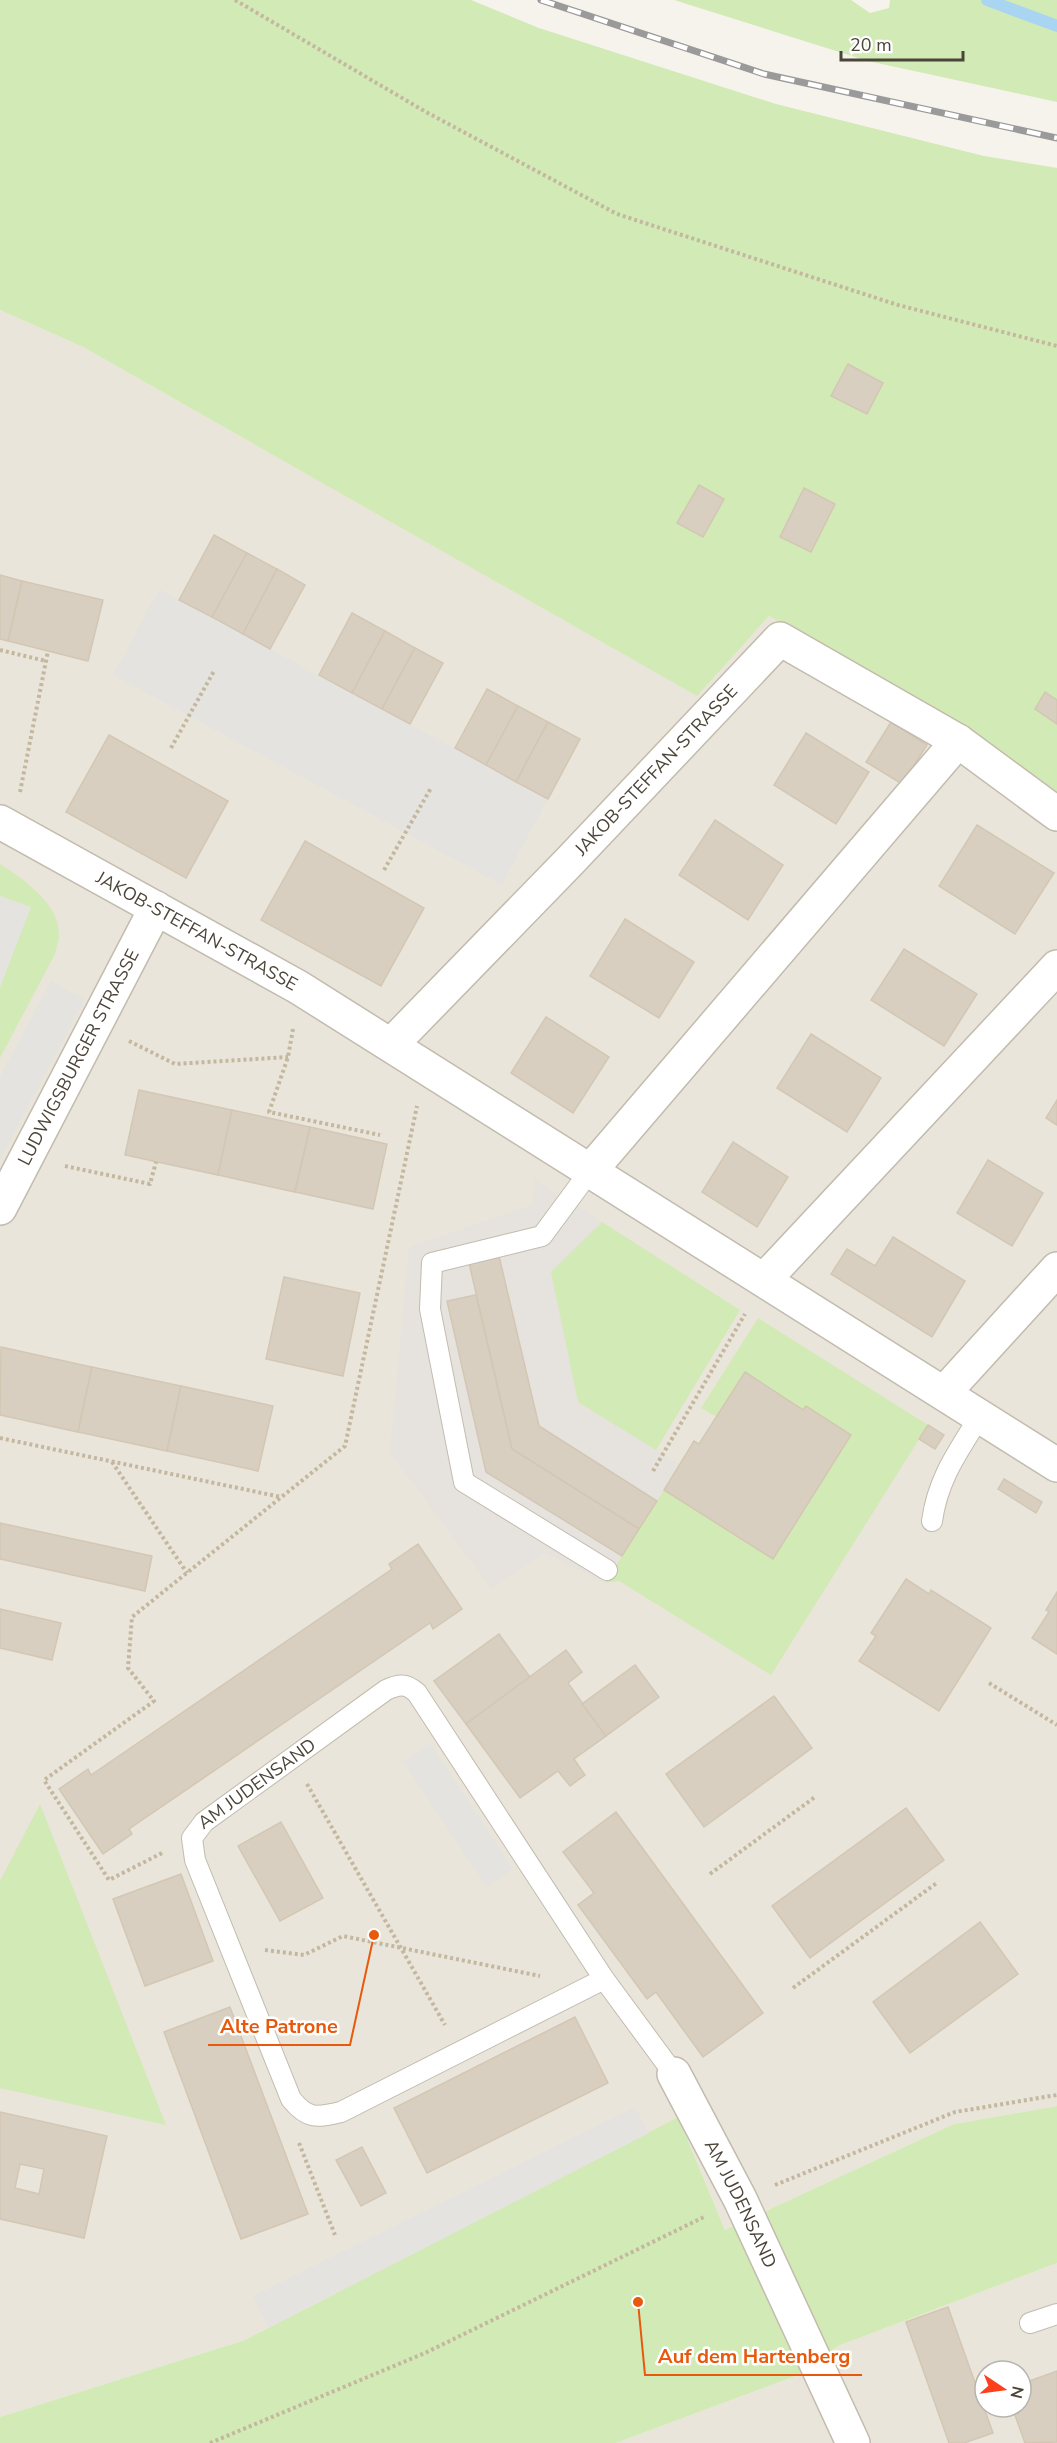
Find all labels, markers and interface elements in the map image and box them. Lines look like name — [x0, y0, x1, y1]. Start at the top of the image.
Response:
scale bar — [841, 24, 962, 62]
text: 20 m — [850, 33, 892, 57]
street label: JAKOB-STEFFAN-STRASSE — [569, 679, 743, 861]
street label: JAKOB-STEFFAN-STRASSE — [91, 865, 302, 996]
street label: LUDWIGSBURGER STRASSE — [12, 945, 145, 1170]
street label: AM JUDENSAND — [193, 1733, 321, 1835]
callout: Alte Patrone — [208, 2007, 350, 2045]
text: Alte Patrone — [220, 2013, 338, 2040]
street label: AM JUDENSAND — [699, 2136, 782, 2272]
callout: Auf dem Hartenberg — [645, 2337, 862, 2375]
text: Auf dem Hartenberg — [658, 2343, 850, 2370]
north arrow — [973, 2359, 1033, 2419]
text: N — [1005, 2384, 1029, 2400]

